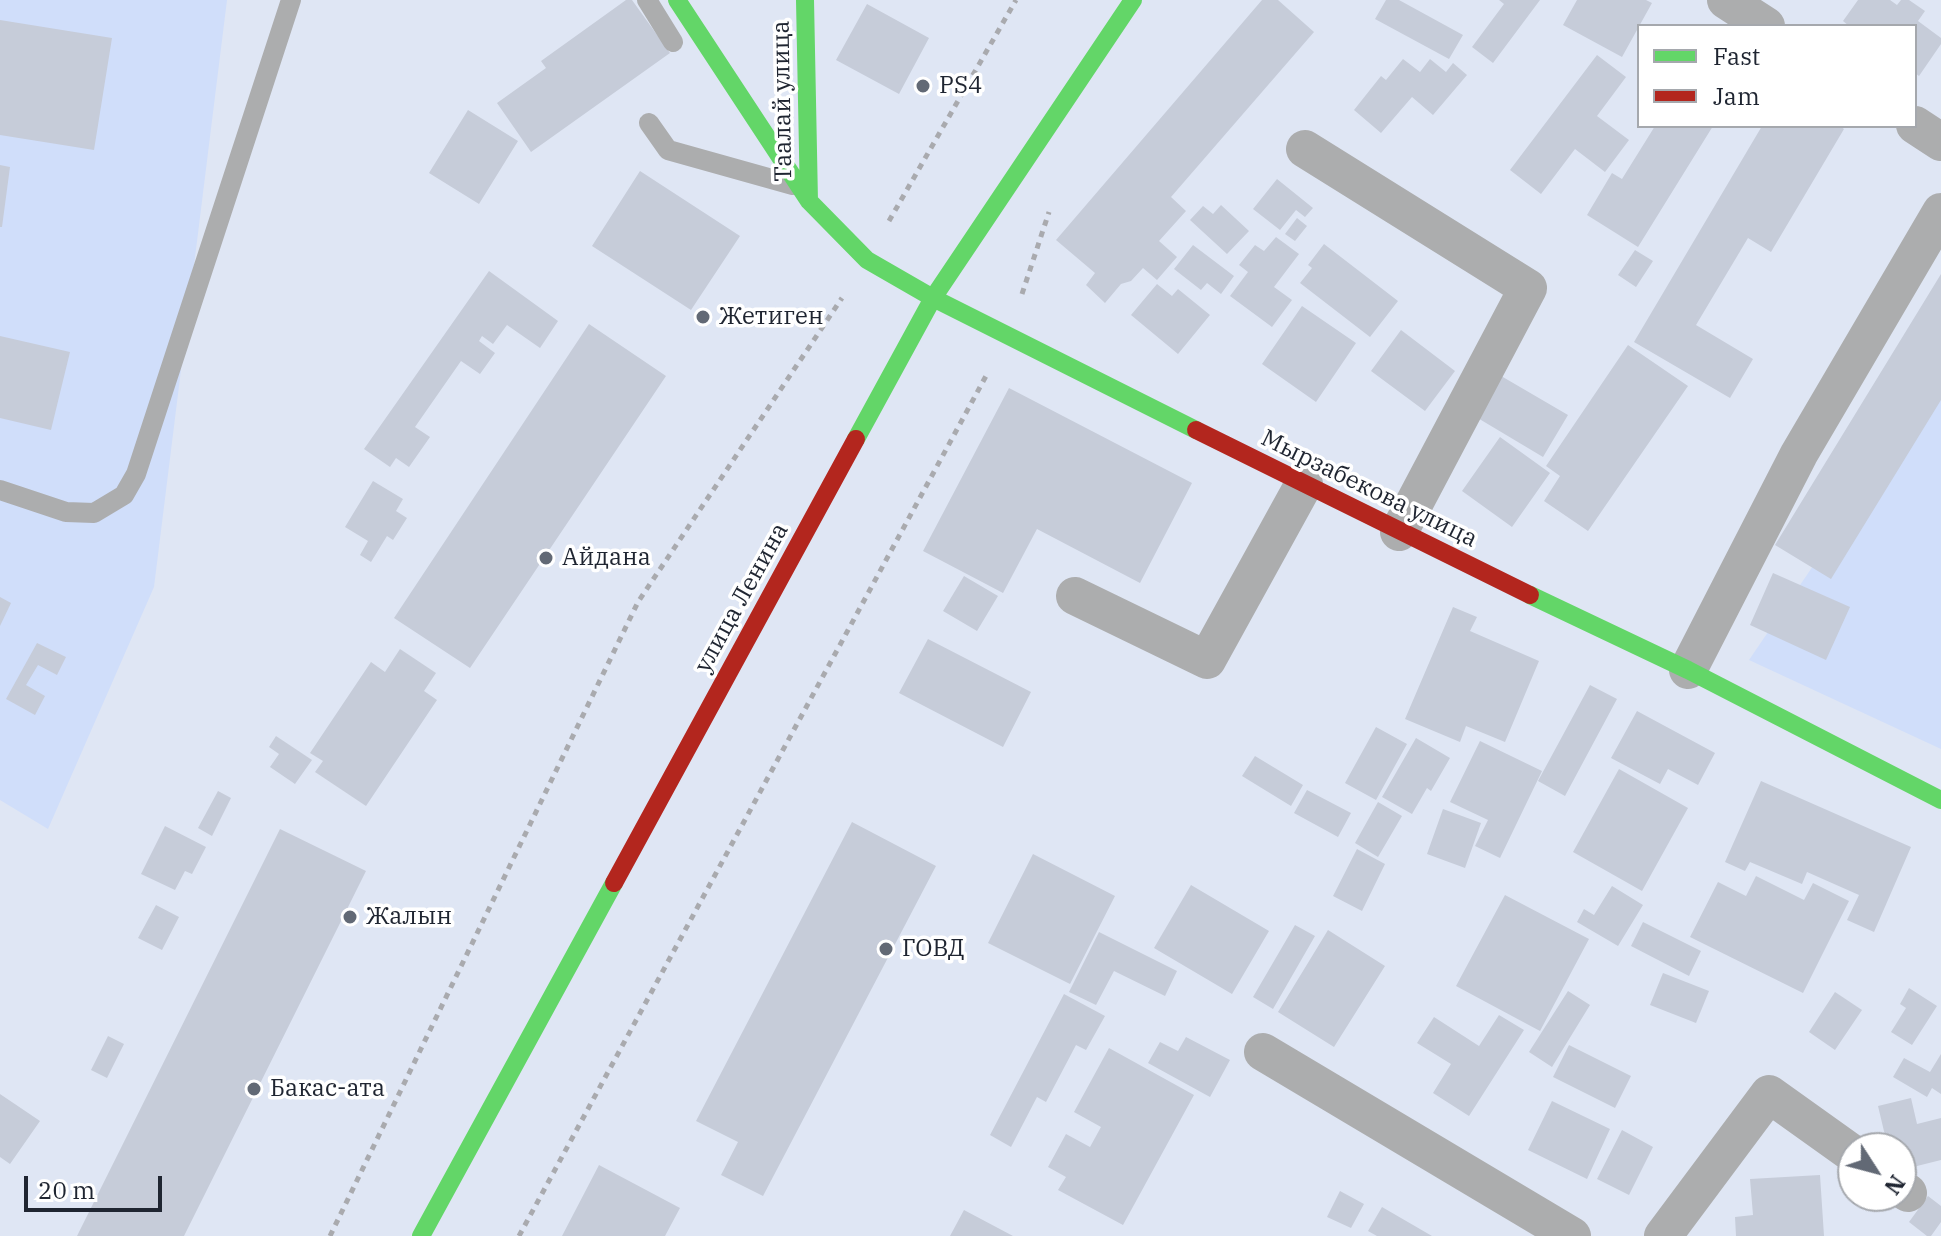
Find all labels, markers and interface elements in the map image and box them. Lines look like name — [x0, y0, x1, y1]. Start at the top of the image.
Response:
street label: Таалай улица — [767, 20, 799, 182]
legend — [1637, 24, 1917, 128]
text: Fast — [1713, 40, 1760, 72]
place label: PS4 — [939, 72, 983, 100]
marker: PS4 — [914, 77, 932, 95]
text: Jam — [1713, 80, 1760, 112]
place label: Жетиген — [719, 303, 824, 331]
marker: Жетиген — [694, 308, 712, 326]
street label: Мырзабекова улица — [1256, 424, 1482, 554]
street label: улица Ленина — [689, 518, 795, 678]
place label: Айдана — [562, 544, 651, 572]
marker: Айдана — [537, 549, 555, 567]
place label: Жалын — [366, 903, 452, 931]
marker: Жалын — [341, 908, 359, 926]
place label: ГОВД — [902, 935, 965, 963]
marker: ГОВД — [877, 940, 895, 958]
place label: Бакас-ата — [270, 1075, 385, 1103]
marker: Бакас-ата — [245, 1080, 263, 1098]
north arrow — [1837, 1132, 1917, 1212]
scale bar — [28, 1160, 166, 1210]
text: N — [1878, 1170, 1912, 1201]
text: 20 m — [38, 1174, 95, 1206]

